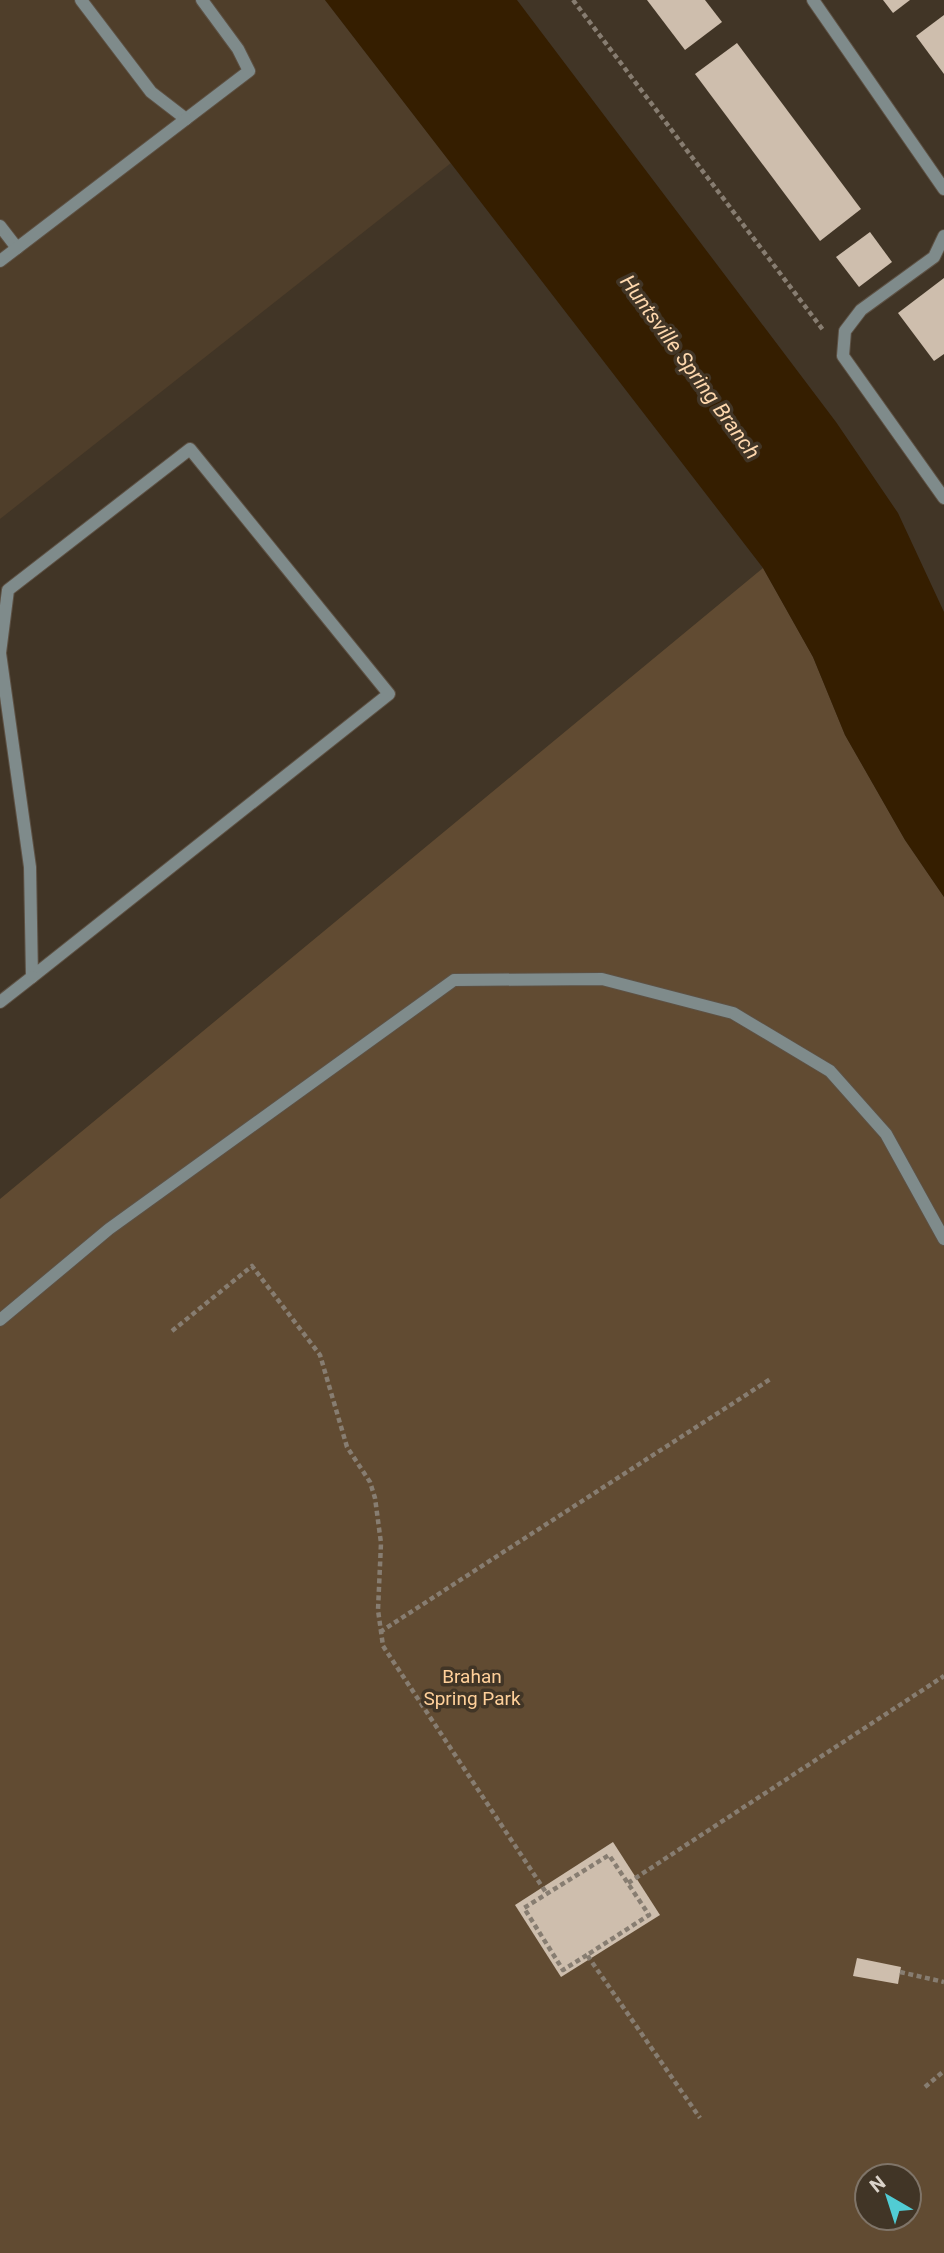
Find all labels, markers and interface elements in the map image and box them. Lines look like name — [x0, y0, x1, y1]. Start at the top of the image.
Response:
water label: Huntsville Spring Branch — [615, 270, 765, 464]
park label: Brahan Spring Park — [423, 1665, 521, 1710]
north arrow — [853, 2162, 923, 2232]
text: N — [865, 2171, 890, 2197]

